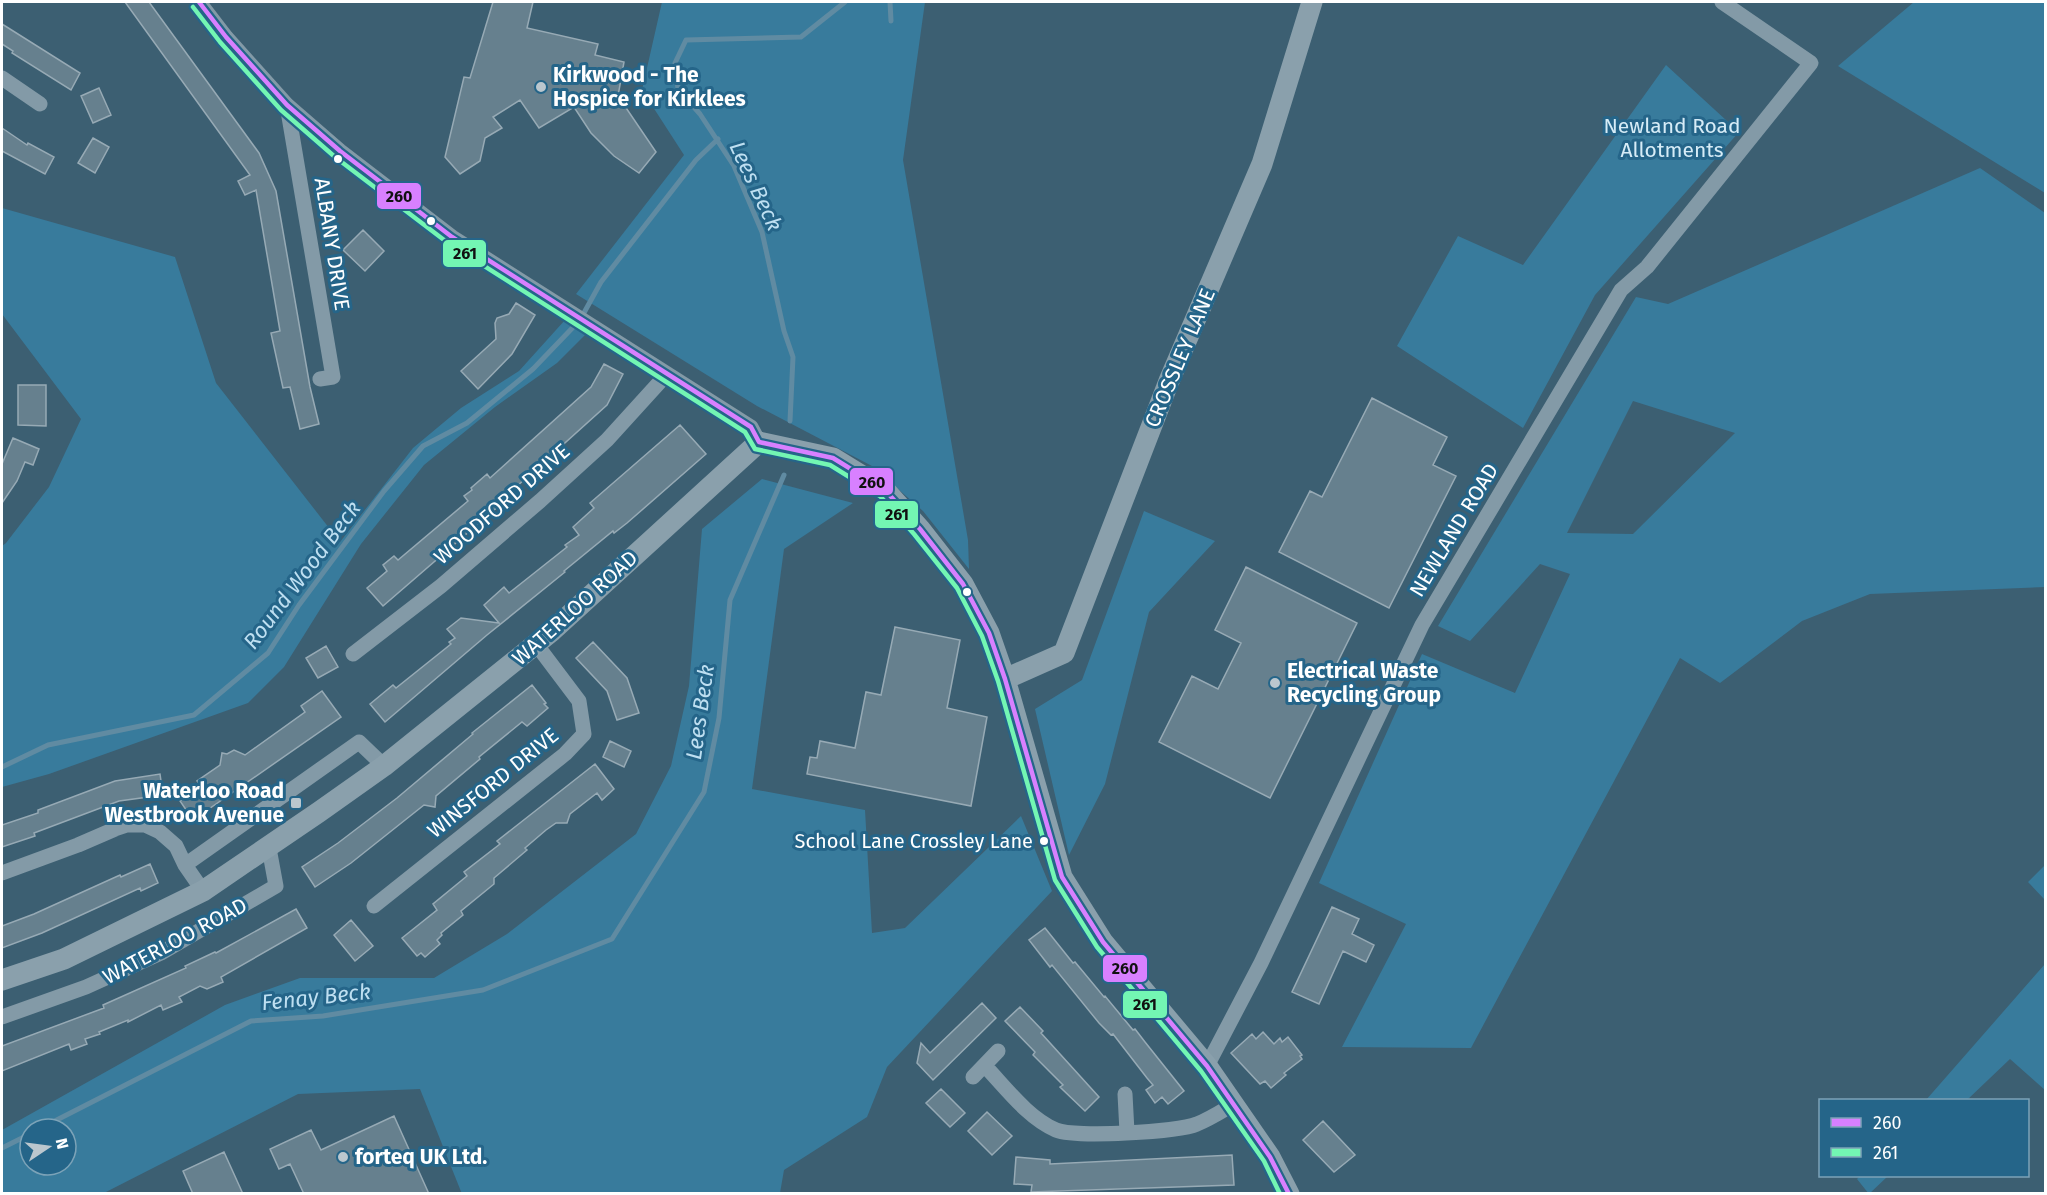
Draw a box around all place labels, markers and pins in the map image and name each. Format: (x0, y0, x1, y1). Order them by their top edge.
place label: Kirkwood - The Hospice for Kirklees (553, 62, 746, 112)
marker: Kirkwood - The Hospice for Kirklees (534, 80, 548, 94)
unlabelled marker (332, 153, 344, 165)
unlabelled marker (425, 215, 437, 227)
unlabelled marker (961, 586, 973, 598)
place label: Electrical Waste Recycling Group (1287, 658, 1441, 708)
marker: Electrical Waste Recycling Group (1268, 676, 1282, 690)
place label: Waterloo Road Westbrook Avenue (105, 778, 284, 828)
marker: Waterloo Road Westbrook Avenue (289, 796, 303, 810)
place label: School Lane Crossley Lane (795, 829, 1033, 853)
marker: School Lane Crossley Lane (1038, 835, 1050, 847)
place label: forteq UK Ltd. (355, 1144, 487, 1170)
marker: forteq UK Ltd. (336, 1150, 350, 1164)

